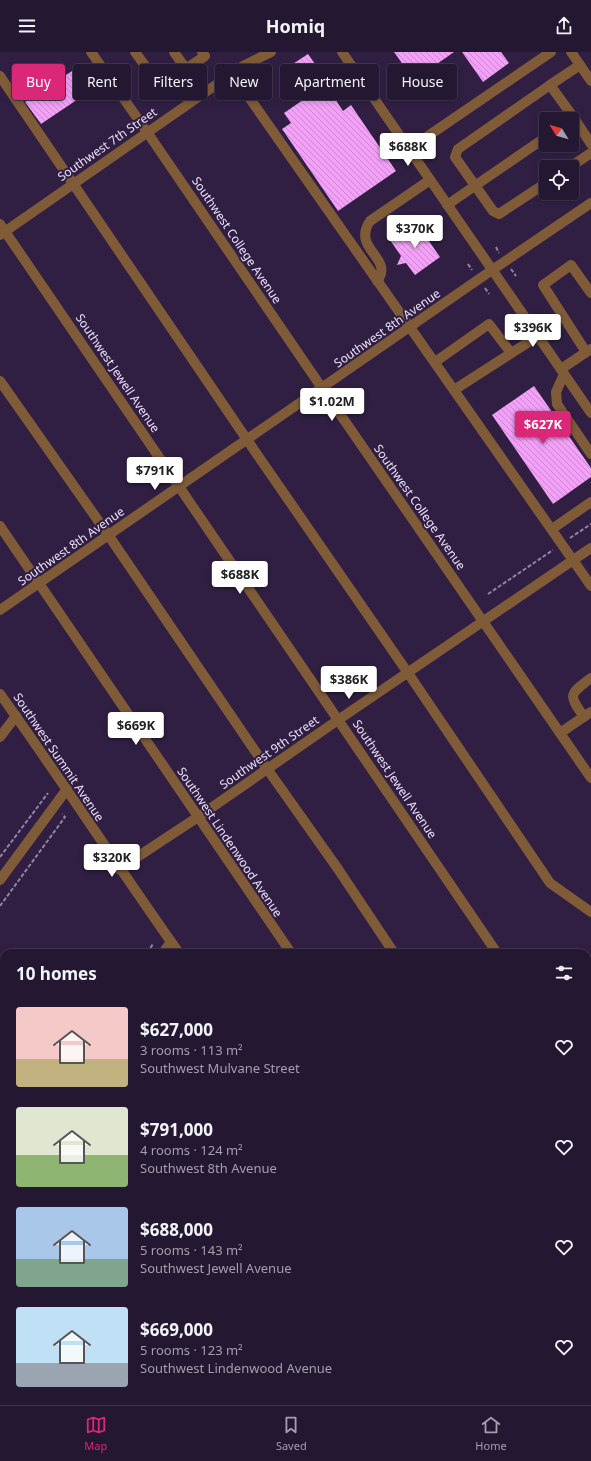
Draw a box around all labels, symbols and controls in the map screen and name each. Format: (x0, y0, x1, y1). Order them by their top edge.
text: Homiq (266, 14, 325, 38)
icon: menu (16, 15, 38, 37)
icon: share (553, 15, 575, 37)
chip: Buy (12, 64, 65, 100)
chip: Rent (73, 64, 131, 100)
chip: Filters (139, 64, 207, 100)
chip: New (215, 64, 272, 100)
chip: Apartment (280, 64, 379, 100)
chip: House (387, 64, 457, 100)
street label: Southwest 7th Street (54, 103, 161, 185)
north arrow (539, 112, 579, 152)
map controls (539, 112, 579, 200)
pin: $688K (380, 133, 436, 167)
text: $688K (389, 137, 427, 155)
button: locate (539, 160, 579, 200)
street label: Southwest College Avenue (188, 173, 286, 307)
pin: $370K (387, 215, 443, 249)
text: $370K (396, 219, 434, 237)
street label: Southwest 8th Avenue (330, 285, 444, 371)
street label: Southwest Jewell Avenue (72, 310, 164, 436)
pin: $396K (505, 314, 561, 348)
text: $396K (514, 318, 552, 336)
pin: $1.02M (299, 388, 365, 422)
text: $1.02M (309, 392, 355, 410)
pin: $627K (515, 411, 571, 445)
text: $627K (524, 415, 562, 433)
street label: Southwest College Avenue (370, 441, 470, 573)
pin: $791K (127, 457, 183, 491)
text: $791K (136, 461, 174, 479)
street label: Southwest 8th Avenue (14, 503, 128, 589)
pin: $688K (212, 561, 268, 595)
text: $688K (221, 565, 259, 583)
pin: $386K (321, 666, 377, 700)
text: $386K (330, 670, 368, 688)
street label: Southwest Summit Avenue (10, 689, 109, 825)
street label: Southwest 9th Street (216, 711, 323, 793)
pin: $669K (108, 712, 164, 746)
text: $669K (117, 716, 155, 734)
street label: Southwest Jewell Avenue (349, 716, 441, 842)
street label: Southwest Lindenwood Avenue (173, 764, 287, 920)
pin: $320K (84, 844, 140, 878)
text: $320K (93, 848, 131, 866)
text: 10 homes (16, 962, 97, 985)
icon: filters (553, 962, 575, 984)
text: $627,000 (140, 1018, 213, 1041)
icon: home (48, 1023, 96, 1071)
icon: heart (553, 1036, 575, 1058)
text: 3 rooms · 113 m² (140, 1041, 243, 1059)
text: Southwest Mulvane Street (140, 1059, 300, 1077)
text: $791,000 (140, 1118, 213, 1141)
icon: home (48, 1123, 96, 1171)
icon: heart (553, 1136, 575, 1158)
text: 4 rooms · 124 m² (140, 1141, 243, 1159)
text: Southwest 8th Avenue (140, 1159, 277, 1177)
text: $688,000 (140, 1218, 213, 1241)
icon: home (48, 1223, 96, 1271)
icon: heart (553, 1236, 575, 1258)
text: 5 rooms · 143 m² (140, 1241, 243, 1259)
text: Southwest Jewell Avenue (140, 1259, 292, 1277)
text: $669,000 (140, 1318, 213, 1341)
icon: home (48, 1323, 96, 1371)
icon: heart (553, 1336, 575, 1358)
text: 5 rooms · 123 m² (140, 1341, 243, 1359)
text: Southwest Lindenwood Avenue (140, 1359, 332, 1377)
tab: Map (84, 1414, 107, 1453)
tab: Saved (276, 1414, 307, 1453)
tab: Home (475, 1414, 507, 1453)

